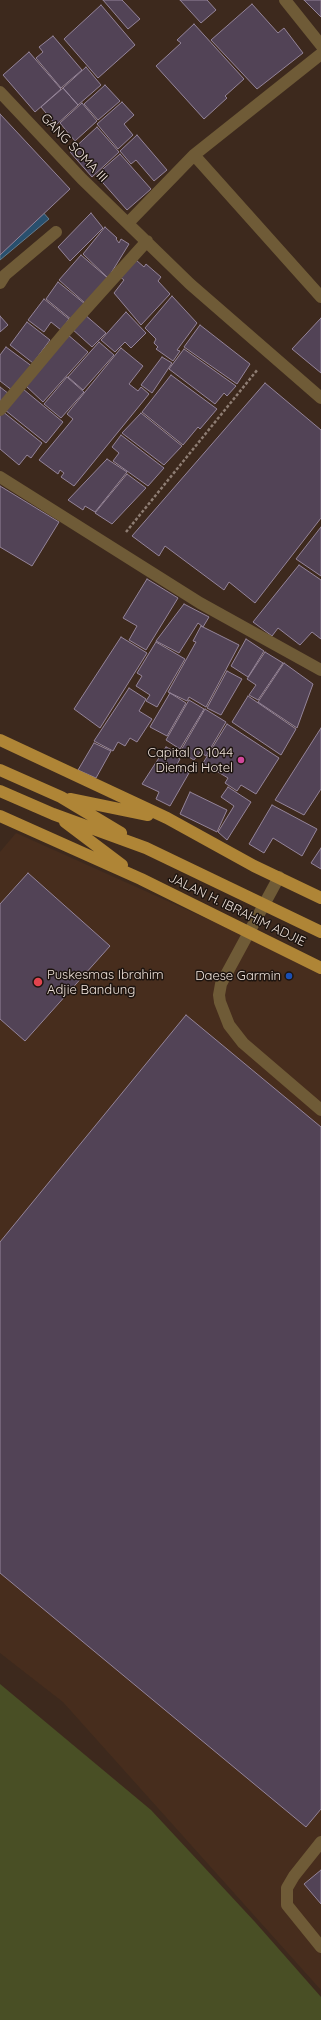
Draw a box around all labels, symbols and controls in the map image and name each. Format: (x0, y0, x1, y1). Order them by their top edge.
street label: GANG SOMA III (37, 110, 111, 186)
place label: Capital O 1044 Diemdi Hotel (147, 745, 233, 776)
marker: Capital O 1044 Diemdi Hotel (236, 755, 246, 765)
street label: JALAN H. IBRAHIM ADJIE (166, 870, 308, 950)
place label: Puskesmas Ibrahim Adjie Bandung (47, 967, 164, 998)
place label: Daese Garmin (195, 968, 281, 984)
marker: Daese Garmin (284, 971, 294, 981)
marker: Puskesmas Ibrahim Adjie Bandung (32, 976, 44, 988)

